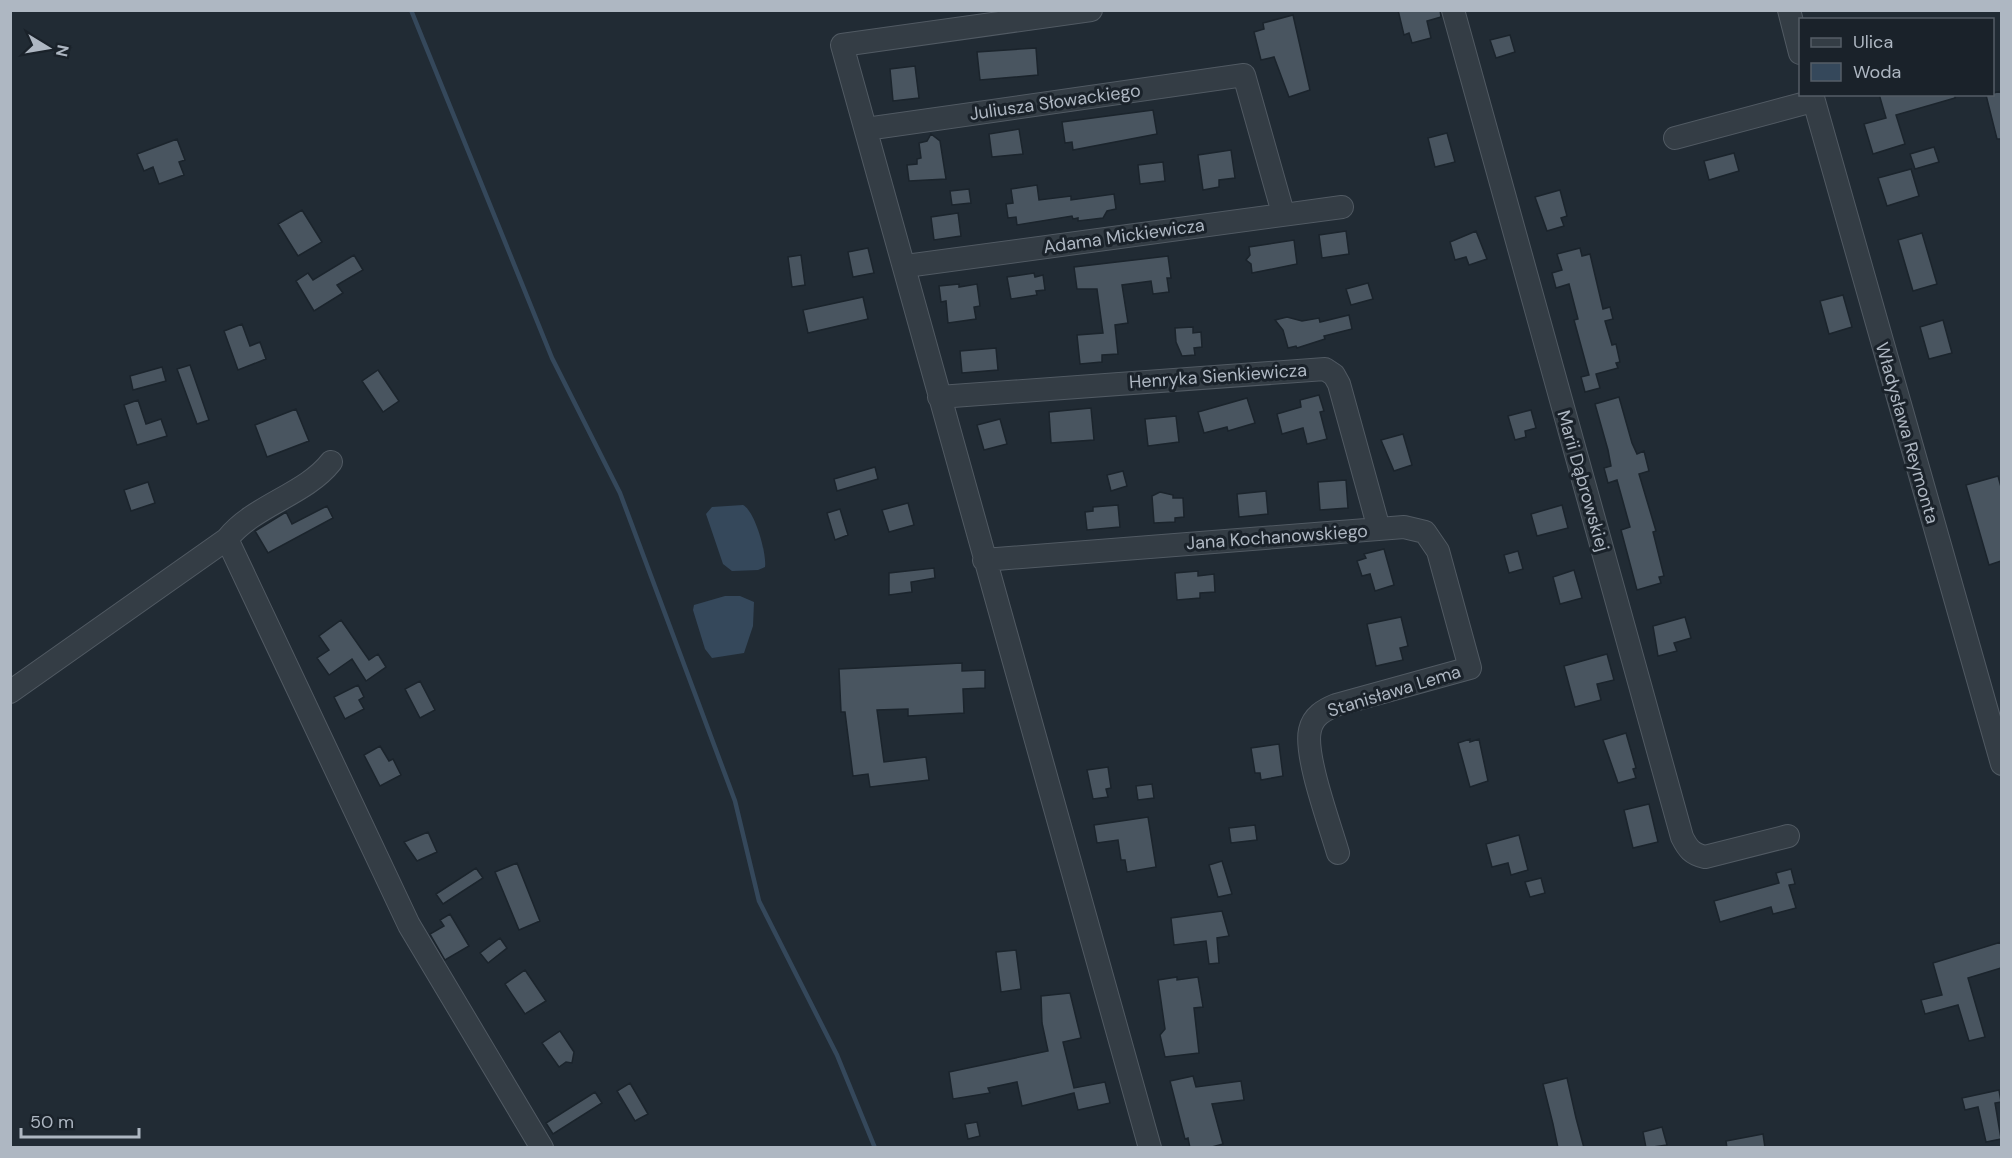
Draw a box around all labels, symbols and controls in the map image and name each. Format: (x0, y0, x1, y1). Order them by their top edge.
north arrow (18, 18, 78, 78)
legend (1799, 18, 1994, 96)
text: Ulica (1853, 30, 1893, 54)
text: N (51, 43, 74, 58)
text: Woda (1853, 60, 1901, 84)
street label: Juliusza Słowackiego (968, 78, 1142, 126)
street label: Adama Mickiewicza (1042, 213, 1206, 259)
street label: Władysława Reymonta (1870, 340, 1944, 526)
street label: Henryka Sienkiewicza (1128, 358, 1308, 394)
street label: Marii Dąbrowskiej (1551, 408, 1615, 554)
street label: Jana Kochanowskiego (1185, 519, 1369, 555)
street label: Stanisława Lema (1324, 659, 1464, 723)
scale bar (21, 1101, 140, 1139)
text: 50 m (30, 1110, 74, 1134)

